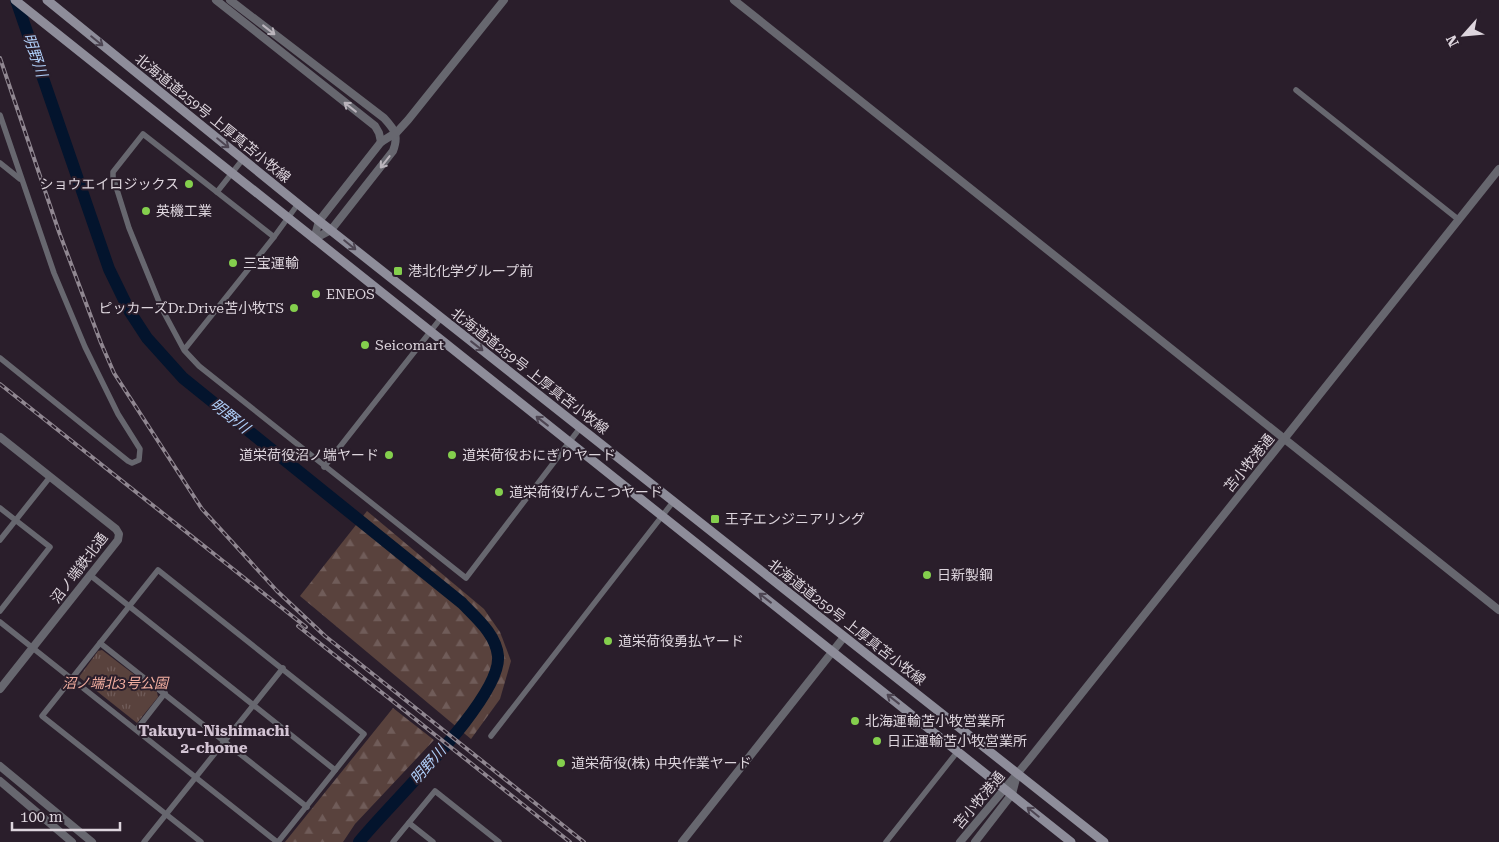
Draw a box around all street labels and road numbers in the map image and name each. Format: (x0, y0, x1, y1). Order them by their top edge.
street label: 北海道道259号 上厚真苫小牧線 (132, 50, 294, 186)
street label: 北海道道259号 上厚真苫小牧線 (448, 305, 612, 437)
street label: 苫小牧港通 (1221, 431, 1277, 495)
street label: 沼ノ端鉄北通 (47, 530, 111, 606)
street label: 北海道道259号 上厚真苫小牧線 (765, 556, 929, 688)
street label: 苫小牧港通 (950, 768, 1008, 832)

